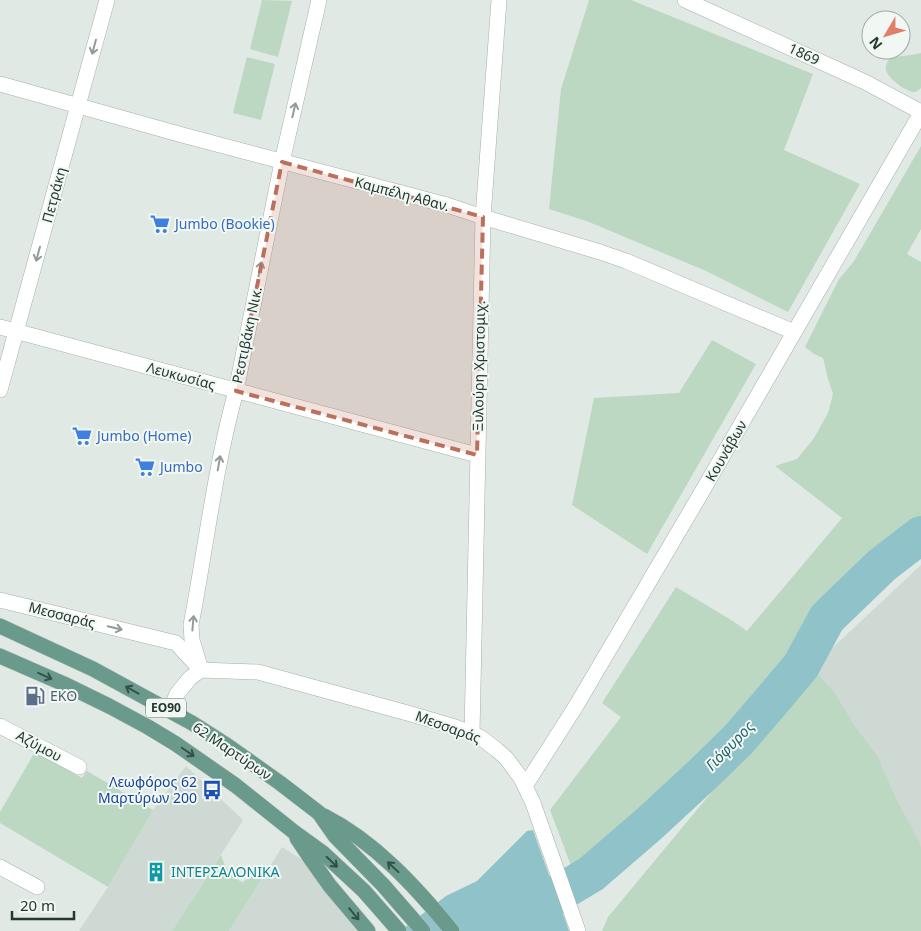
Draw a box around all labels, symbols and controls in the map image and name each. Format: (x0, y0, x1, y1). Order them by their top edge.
north arrow (861, 10, 911, 60)
text: N (864, 33, 886, 54)
street label: 1869 (786, 38, 823, 69)
one-way arrow (89, 39, 98, 55)
one-way arrow (290, 103, 299, 119)
street label: Πετράκη (37, 165, 70, 225)
street label: Καμπέλη Αθαν. (353, 172, 452, 215)
supermarket icon: Jumbo (Bookie) (149, 213, 171, 235)
place label: Jumbo (Bookie) (173, 214, 275, 233)
one-way arrow (32, 246, 42, 262)
one-way arrow (256, 262, 266, 278)
street label: Ρεστιβάκη Νικ. (227, 285, 266, 385)
street label: Ξυλούρη Χριστομιχ. (468, 300, 489, 432)
street label: Λευκωσίας (145, 357, 218, 394)
street label: Κουνάβων (700, 417, 751, 485)
supermarket icon: Jumbo (Home) (71, 425, 93, 447)
place label: Jumbo (Home) (95, 426, 192, 445)
one-way arrow (215, 455, 225, 471)
supermarket icon: Jumbo (134, 456, 156, 478)
place label: Jumbo (158, 457, 203, 476)
street label: Μεσσαράς (27, 597, 98, 632)
one-way arrow (188, 615, 197, 631)
one-way arrow (107, 624, 123, 633)
one-way arrow (37, 671, 52, 681)
fuel station icon: EKO (24, 685, 46, 707)
one-way arrow (125, 685, 140, 695)
place label: EKO (50, 686, 77, 705)
road number: ΕΟ90 (146, 698, 186, 718)
street label: Μεσσαράς (413, 706, 484, 747)
water label: Γιόφυρος (701, 716, 758, 774)
street label: 62 Μαρτύρων (189, 717, 275, 784)
street label: Αζύμου (13, 726, 65, 766)
one-way arrow (181, 747, 195, 757)
place label: Λεωφόρος 62 Μαρτύρων 200 (98, 772, 197, 807)
bus stop icon: Λεωφόρος 62 Μαρτύρων 200 (201, 779, 223, 801)
one-way arrow (326, 856, 339, 868)
building icon: ΙΝΤΕΡΣΑΛΟΝΙΚΑ (145, 861, 167, 883)
one-way arrow (386, 861, 399, 873)
place label: ΙΝΤΕΡΣΑΛΟΝΙΚΑ (171, 862, 280, 881)
scale bar (12, 888, 75, 920)
text: 20 m (20, 895, 55, 915)
one-way arrow (348, 907, 359, 920)

